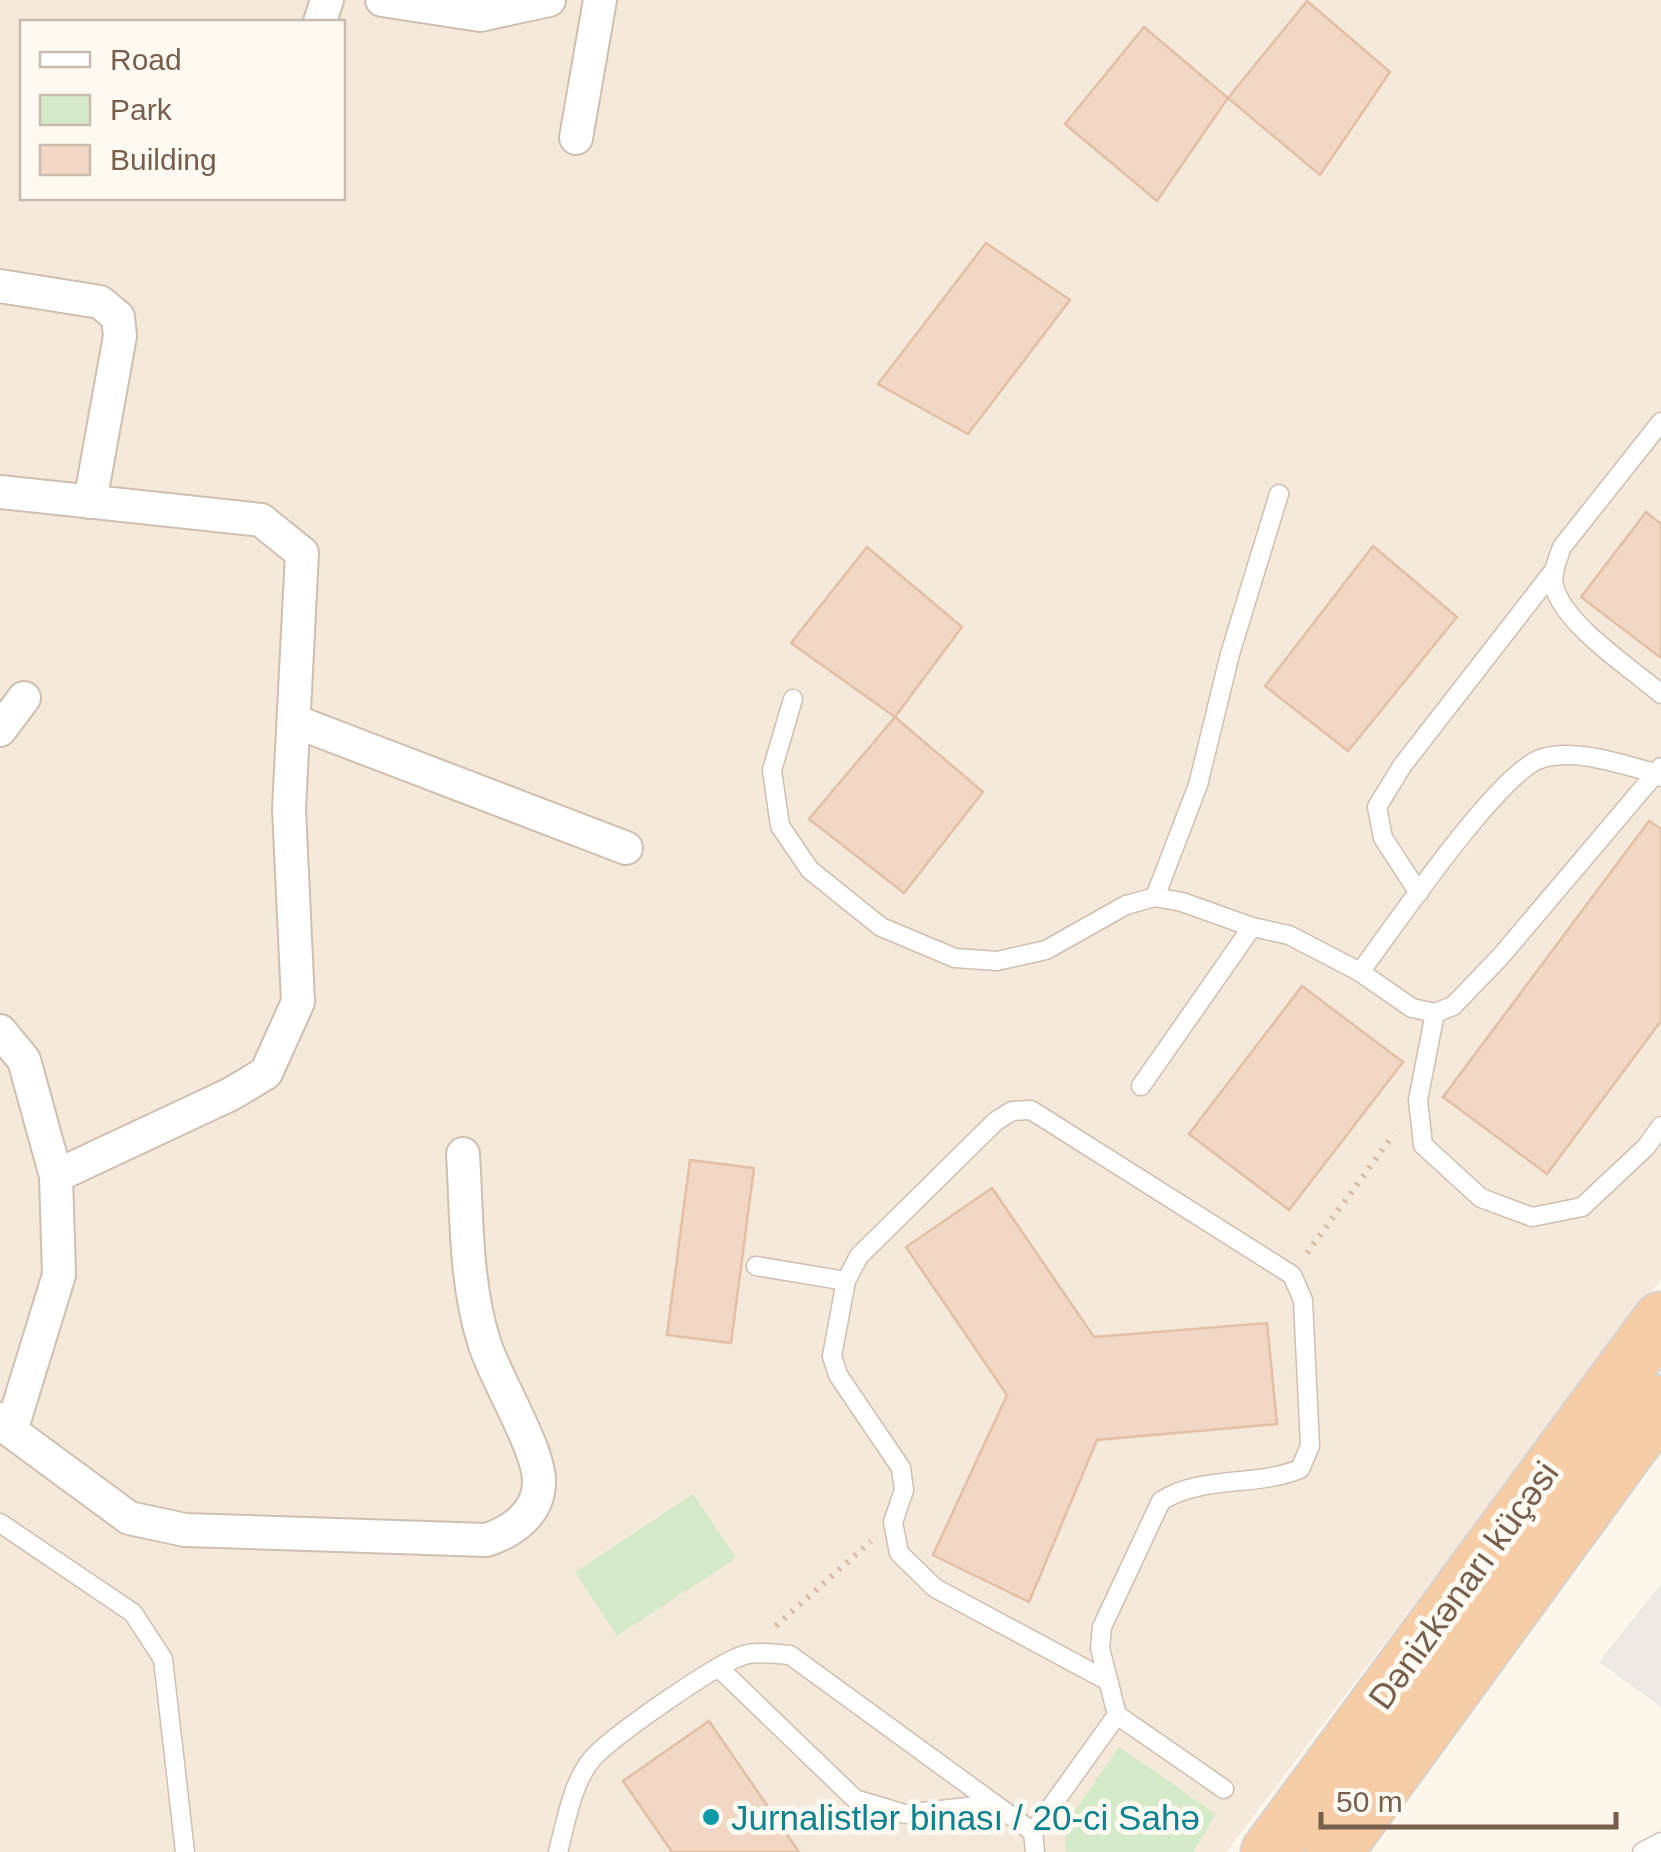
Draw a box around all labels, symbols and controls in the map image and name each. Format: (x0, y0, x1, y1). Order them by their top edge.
legend (20, 20, 345, 200)
text: Road (110, 43, 182, 76)
text: Park (110, 93, 173, 126)
text: Building (110, 143, 217, 176)
street label: Dənizkənarı küçəsi (1360, 1454, 1566, 1716)
scale bar (1321, 1767, 1616, 1829)
text: 50 m (1336, 1785, 1403, 1818)
place label: Jurnalistlər binası / 20-ci Sahə (731, 1798, 1200, 1837)
marker: Jurnalistlər binası / 20-ci Sahə (700, 1806, 722, 1828)

